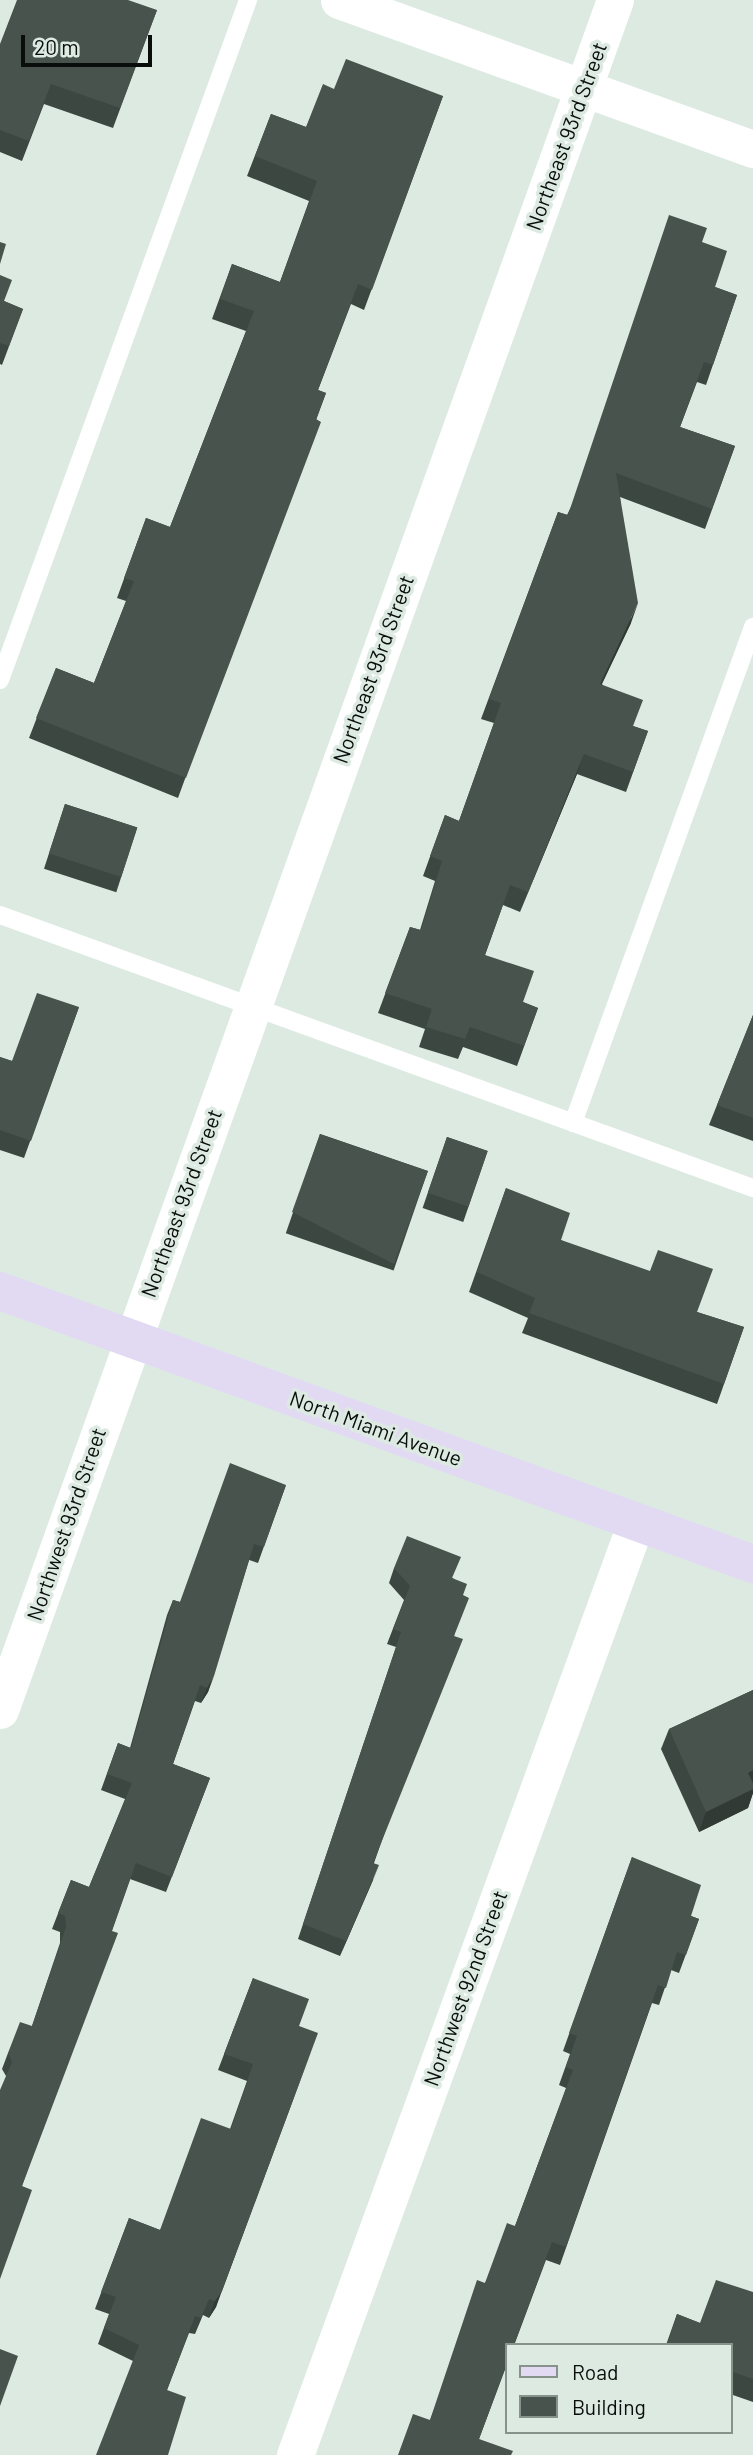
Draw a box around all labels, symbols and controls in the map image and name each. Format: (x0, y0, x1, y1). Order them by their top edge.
scale bar (24, 21, 156, 65)
text: 20 m (34, 34, 79, 59)
street label: Northeast 93rd Street (520, 38, 612, 234)
street label: Northeast 93rd Street (327, 571, 419, 767)
street label: Northeast 93rd Street (135, 1105, 227, 1301)
street label: North Miami Avenue (286, 1385, 466, 1471)
street label: Northwest 93rd Street (21, 1424, 111, 1624)
street label: Northwest 92nd Street (418, 1887, 512, 2089)
legend (504, 2343, 732, 2434)
text: Road (572, 2359, 618, 2384)
text: Building (572, 2394, 646, 2419)

